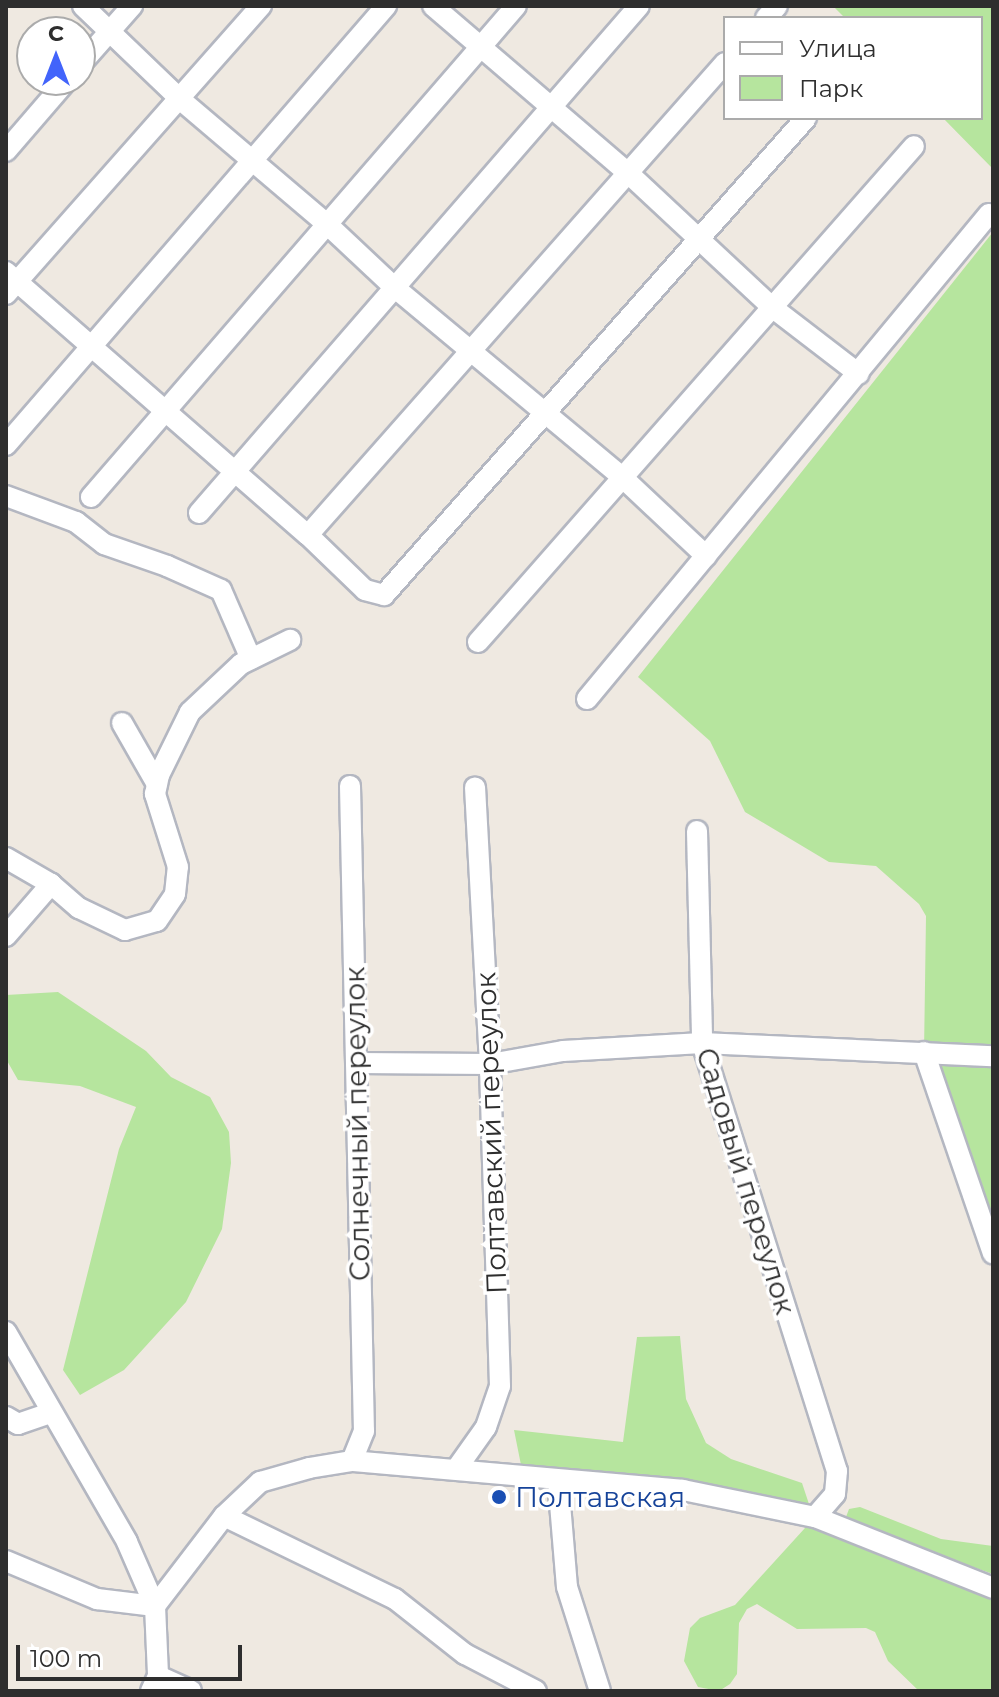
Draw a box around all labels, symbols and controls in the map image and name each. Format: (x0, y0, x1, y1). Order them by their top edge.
north arrow (16, 16, 96, 96)
legend (723, 16, 983, 120)
text: С (48, 20, 64, 47)
text: Улица (799, 34, 877, 63)
text: Парк (799, 74, 863, 103)
street label: Солнечный переулок (337, 967, 377, 1281)
street label: Полтавский переулок (469, 971, 513, 1295)
street label: Садовый переулок (689, 1044, 803, 1318)
place label: Полтавская (515, 1480, 685, 1514)
marker: Полтавская (490, 1488, 508, 1506)
scale bar (20, 1629, 246, 1679)
text: 100 m (30, 1644, 102, 1673)

